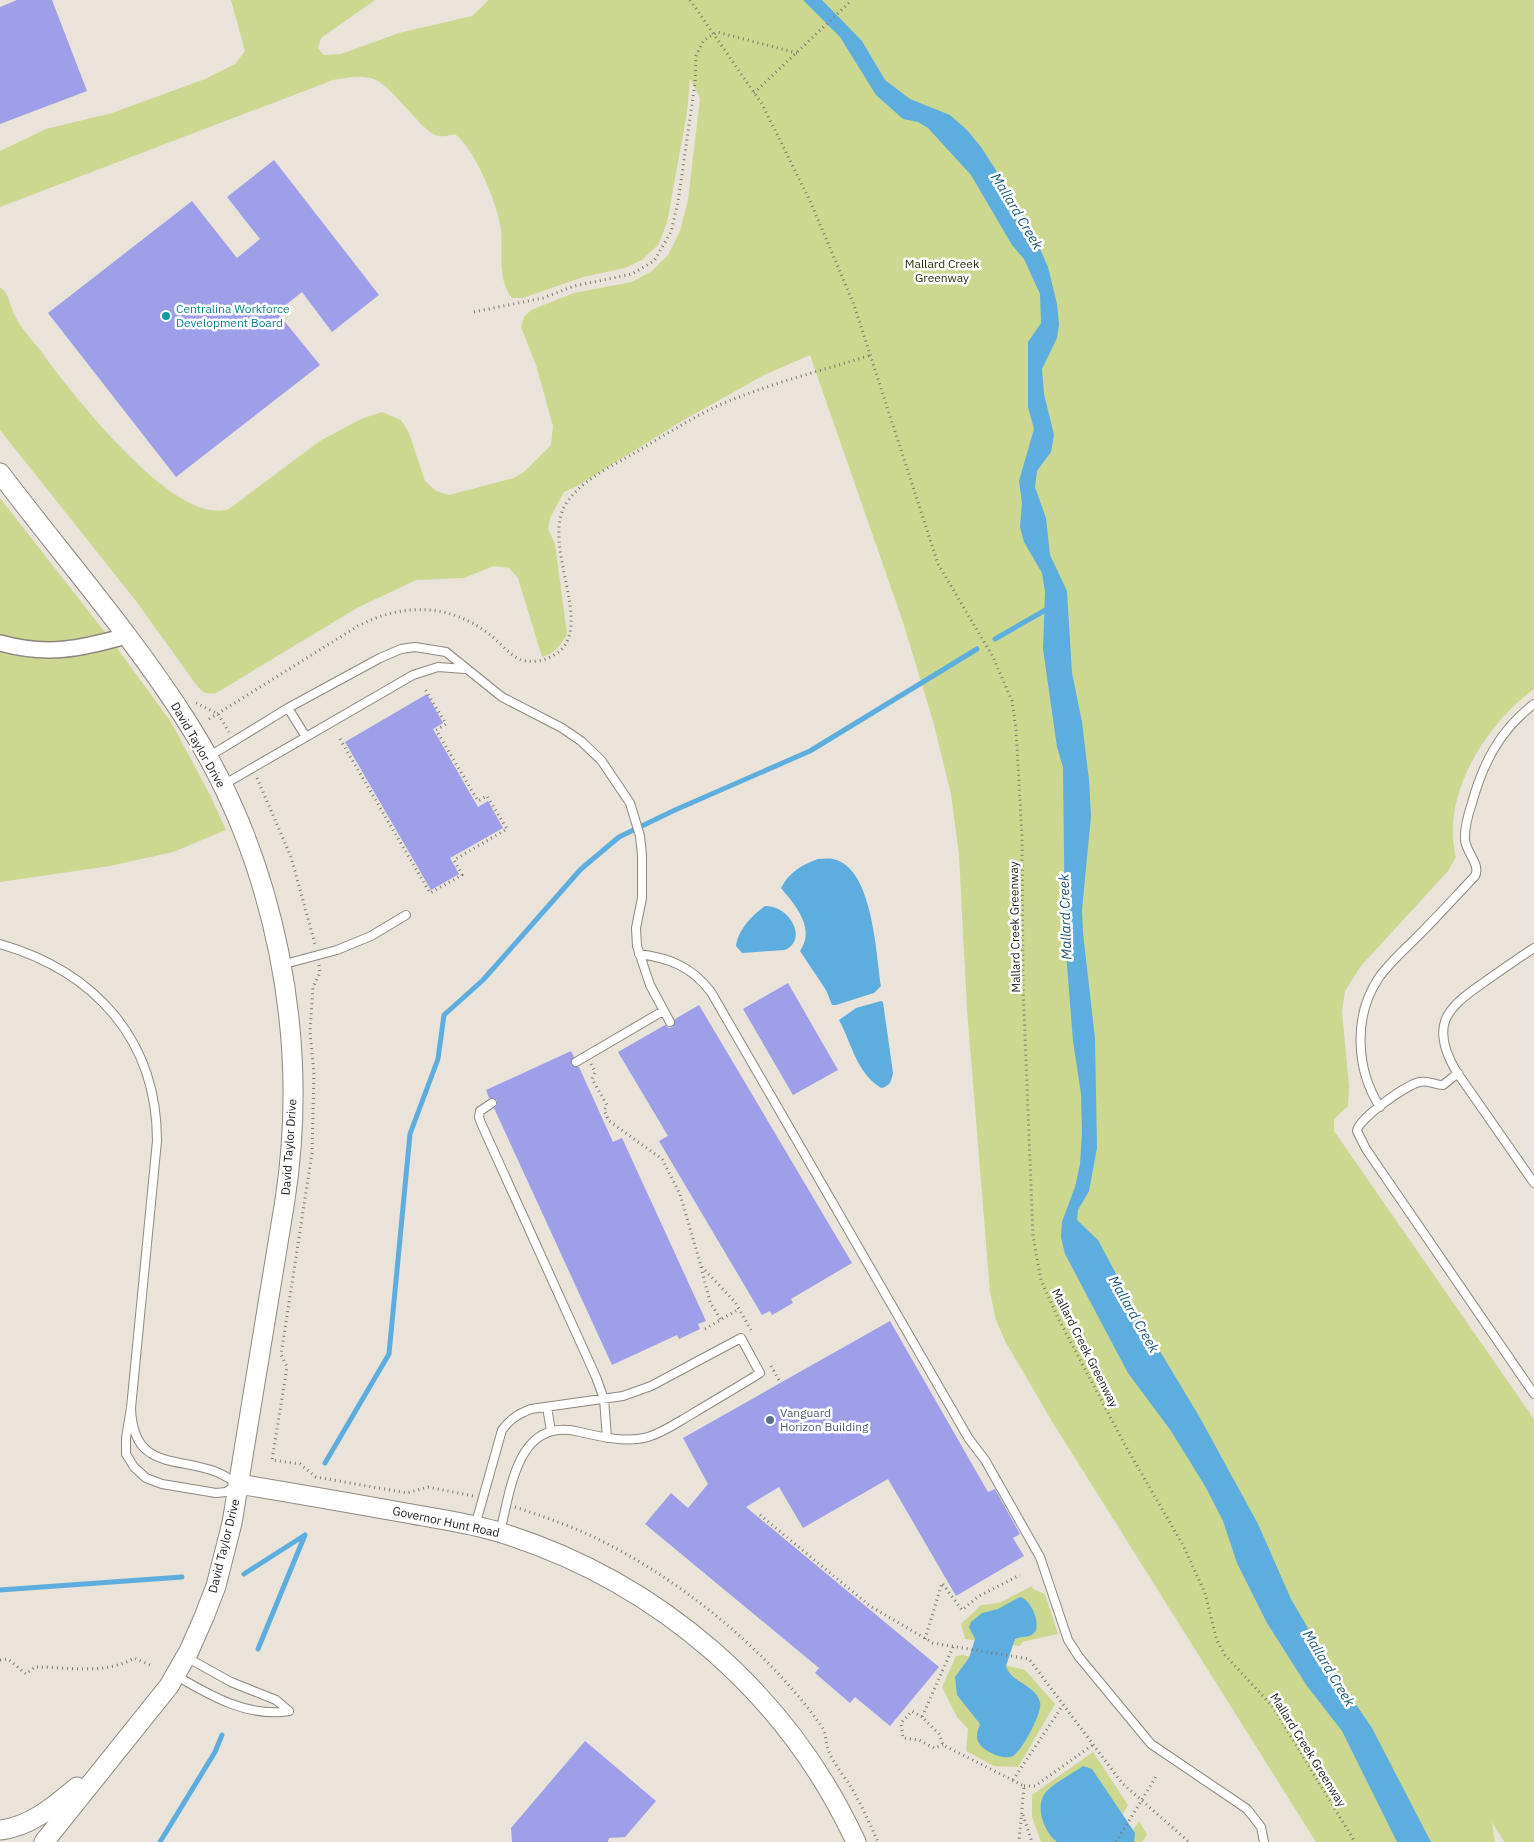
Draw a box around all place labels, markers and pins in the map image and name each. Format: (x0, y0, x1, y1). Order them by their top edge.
place label: Centralina Workforce Development Board (176, 301, 290, 330)
marker: Centralina Workforce Development Board (160, 310, 172, 322)
place label: Vanguard Horizon Building (780, 1405, 869, 1434)
marker: Vanguard Horizon Building (764, 1414, 776, 1426)

